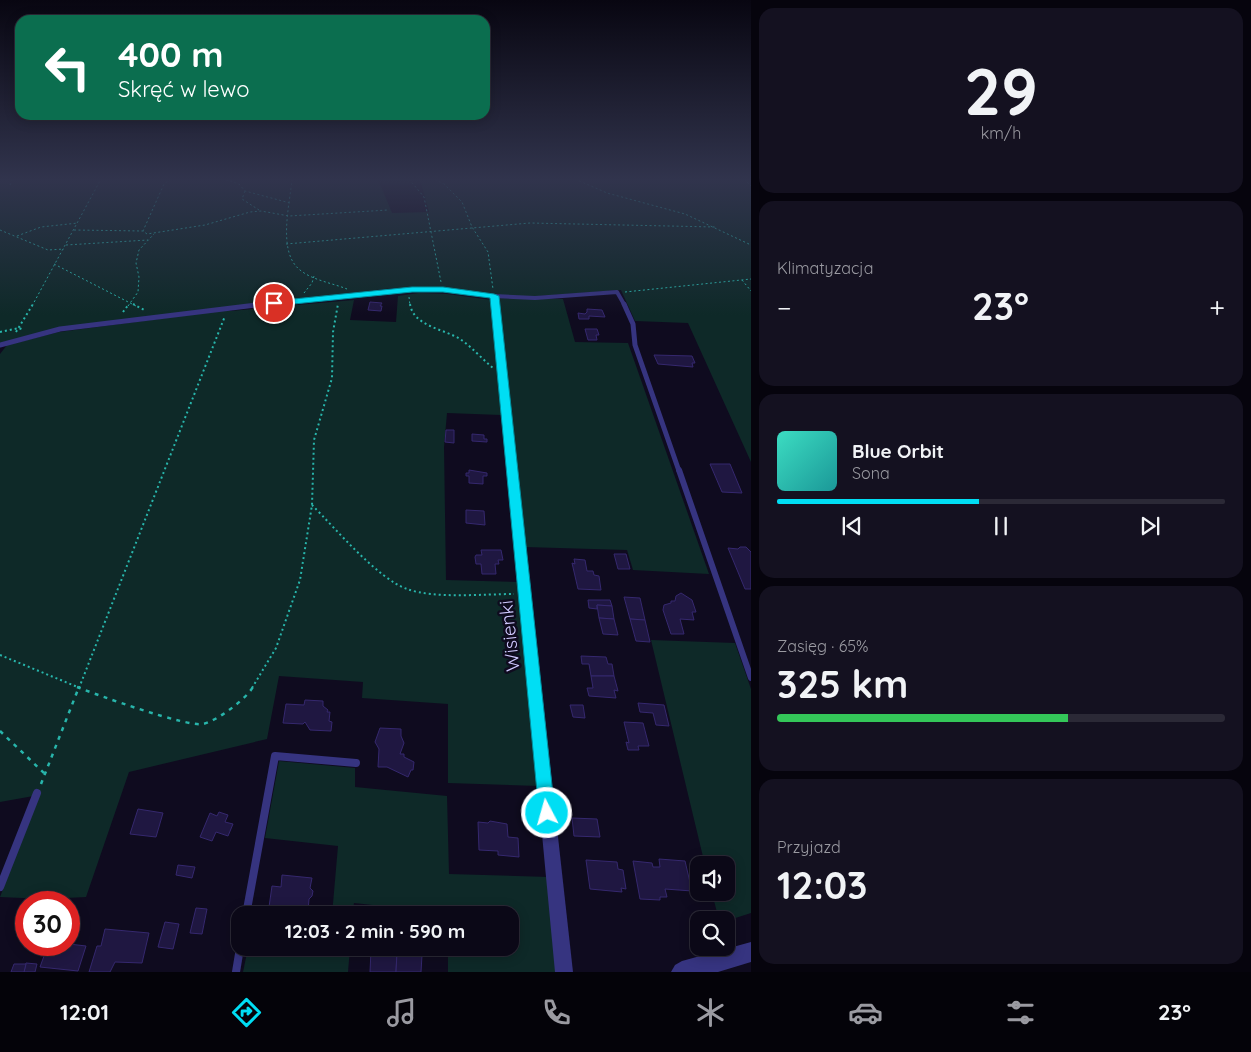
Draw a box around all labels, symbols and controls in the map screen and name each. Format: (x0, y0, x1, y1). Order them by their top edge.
text: 400 m (118, 32, 224, 76)
icon: left (35, 35, 100, 100)
text: 29 (964, 50, 1038, 131)
text: Skręć w lewo (118, 75, 250, 103)
text: km/h (981, 123, 1021, 143)
text: Klimatyzacja (777, 258, 873, 278)
pin (253, 282, 295, 324)
text: 23° (972, 282, 1029, 330)
icon: arrive (260, 289, 288, 317)
text: − (777, 290, 792, 325)
text: + (1209, 290, 1225, 325)
text: Blue Orbit (852, 439, 944, 463)
text: Sona (852, 463, 890, 483)
icon: previous (838, 512, 866, 540)
icon: pause (987, 512, 1015, 540)
icon: next (1136, 512, 1164, 540)
street label: Wisienki (493, 599, 525, 673)
text: Zasięg · 65% (777, 636, 868, 656)
text: 325 km (777, 660, 908, 708)
position arrow (520, 786, 572, 838)
text: Przyjazd (777, 837, 841, 857)
map controls (690, 856, 735, 956)
button: sound (690, 856, 735, 901)
text: 12:03 (777, 861, 868, 909)
speed limit sign: 30 (15, 891, 80, 956)
button: search (690, 911, 735, 956)
text: 12:03 · 2 min · 590 m (285, 919, 465, 943)
icon: directions (229, 995, 264, 1030)
icon: music (384, 995, 419, 1030)
icon: phone (539, 995, 574, 1030)
icon: climate (693, 995, 728, 1030)
icon: car (848, 995, 883, 1030)
icon: filters (1003, 995, 1038, 1030)
text: 12:01 (60, 998, 109, 1026)
text: 23° (1158, 998, 1191, 1026)

